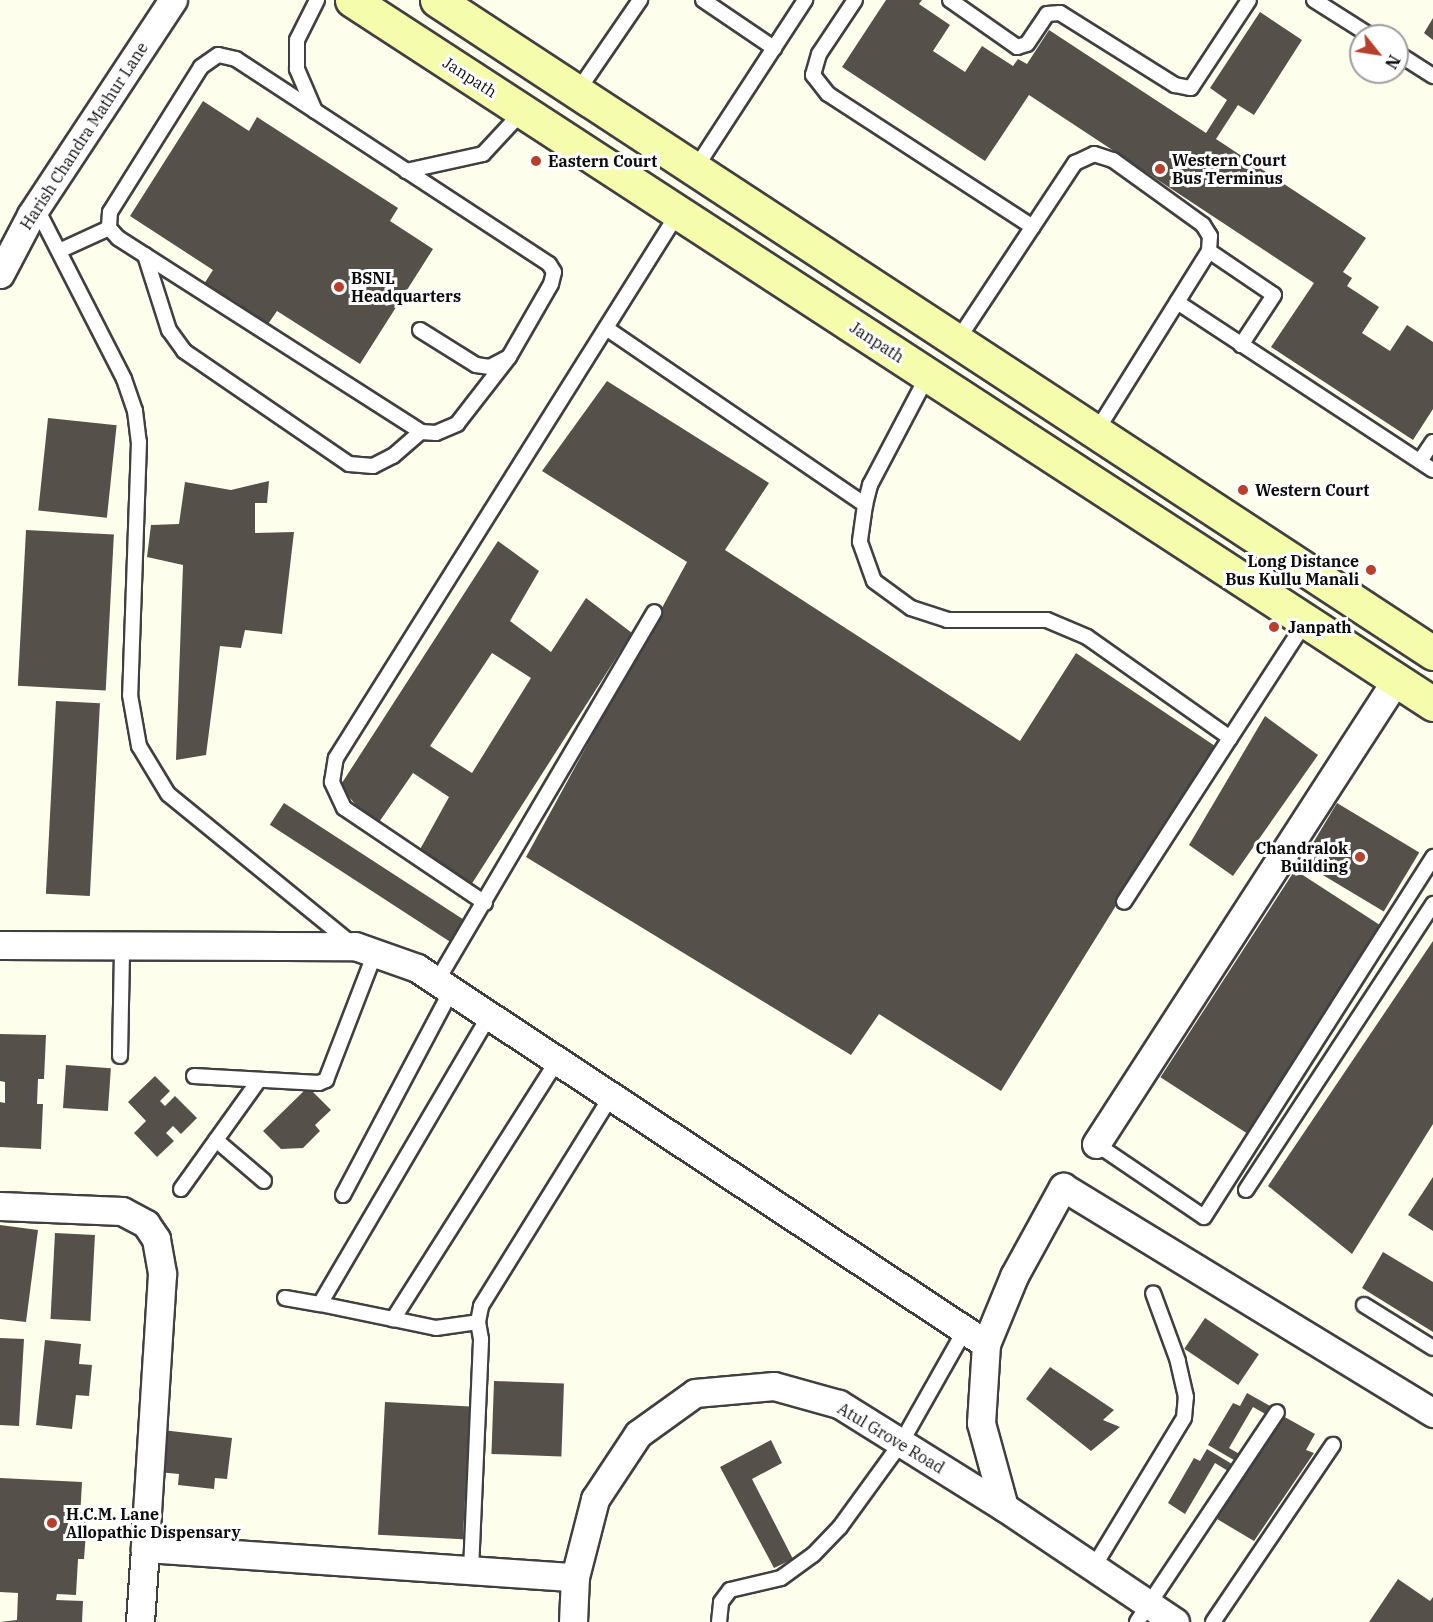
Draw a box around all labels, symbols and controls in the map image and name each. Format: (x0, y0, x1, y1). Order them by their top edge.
north arrow (1349, 24, 1409, 84)
street label: Harish Chandra Mathur Lane (16, 39, 152, 233)
text: N (1381, 52, 1405, 72)
street label: Janpath (439, 53, 501, 101)
place label: Western Court Bus Terminus (1172, 150, 1286, 188)
place label: Eastern Court (548, 151, 657, 171)
marker: Eastern Court (529, 154, 543, 168)
marker: Western Court Bus Terminus (1153, 162, 1167, 176)
place label: BSNL Headquarters (351, 268, 461, 306)
marker: BSNL Headquarters (332, 280, 346, 294)
street label: Janpath (846, 318, 908, 366)
place label: Western Court (1255, 480, 1369, 500)
marker: Western Court (1236, 483, 1250, 497)
place label: Long Distance Bus Kullu Manali (1225, 551, 1359, 589)
marker: Long Distance Bus Kullu Manali (1364, 563, 1378, 577)
place label: Janpath (1288, 617, 1352, 637)
marker: Janpath (1265, 618, 1283, 636)
place label: Chandralok Building (1256, 838, 1348, 876)
marker: Chandralok Building (1353, 850, 1367, 864)
street label: Atul Grove Road (834, 1399, 948, 1477)
place label: H.C.M. Lane Allopathic Dispensary (66, 1504, 241, 1542)
marker: H.C.M. Lane Allopathic Dispensary (43, 1514, 61, 1532)

